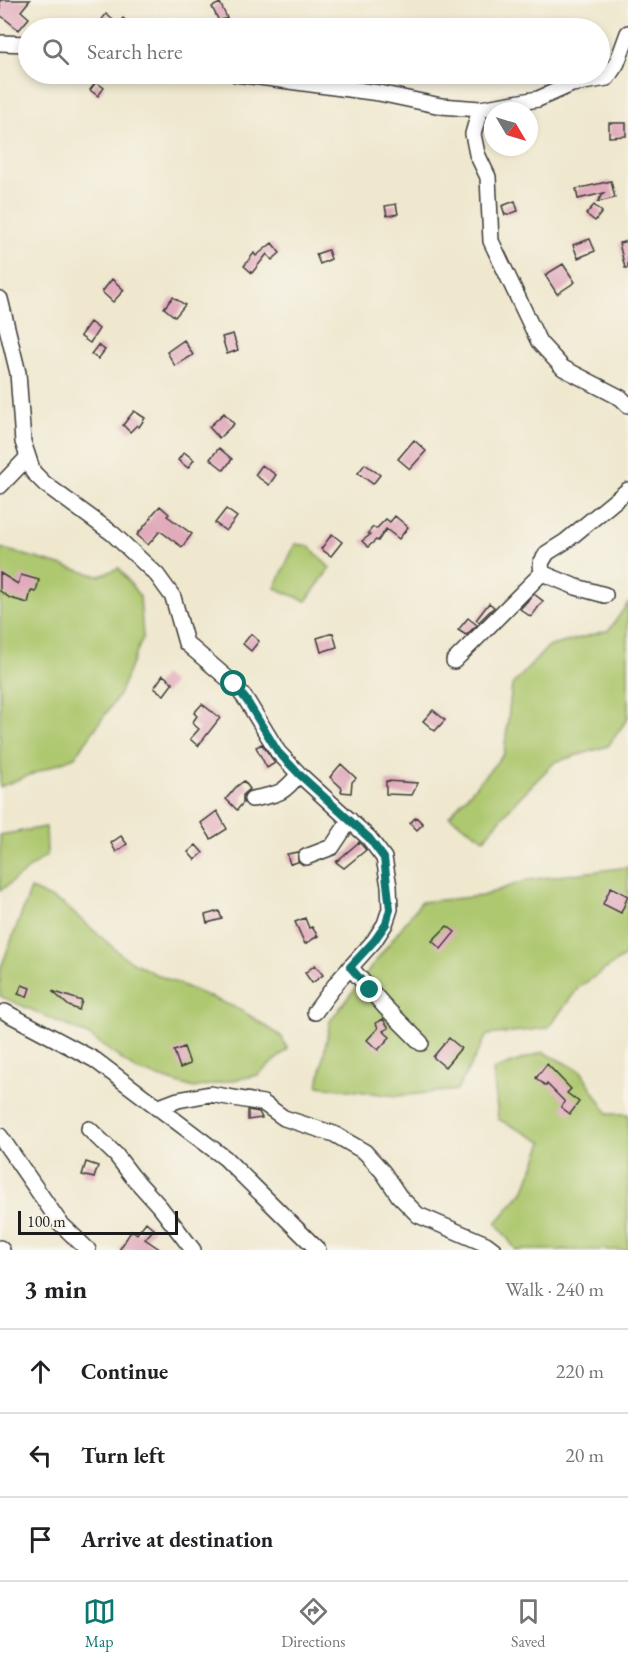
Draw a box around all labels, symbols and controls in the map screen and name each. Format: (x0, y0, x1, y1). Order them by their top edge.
search box (18, 18, 610, 84)
icon: search (39, 35, 72, 68)
text: Search here (87, 37, 182, 66)
north arrow (484, 102, 538, 156)
route start (220, 670, 246, 696)
route end (356, 976, 382, 1002)
scale bar (18, 1208, 178, 1236)
text: 100 m (27, 1211, 66, 1232)
text: 3 min (24, 1272, 87, 1306)
text: Walk · 240 m (505, 1276, 604, 1302)
icon: ahead (24, 1355, 57, 1388)
text: Continue (81, 1357, 168, 1386)
text: 220 m (556, 1358, 604, 1384)
icon: left (24, 1439, 57, 1472)
text: Turn left (81, 1441, 165, 1470)
text: 20 m (565, 1442, 604, 1468)
icon: arrive (24, 1523, 57, 1556)
text: Arrive at destination (81, 1525, 273, 1554)
tab: Map (83, 1595, 116, 1652)
tab: Directions (281, 1595, 346, 1652)
tab: Saved (511, 1595, 545, 1652)

